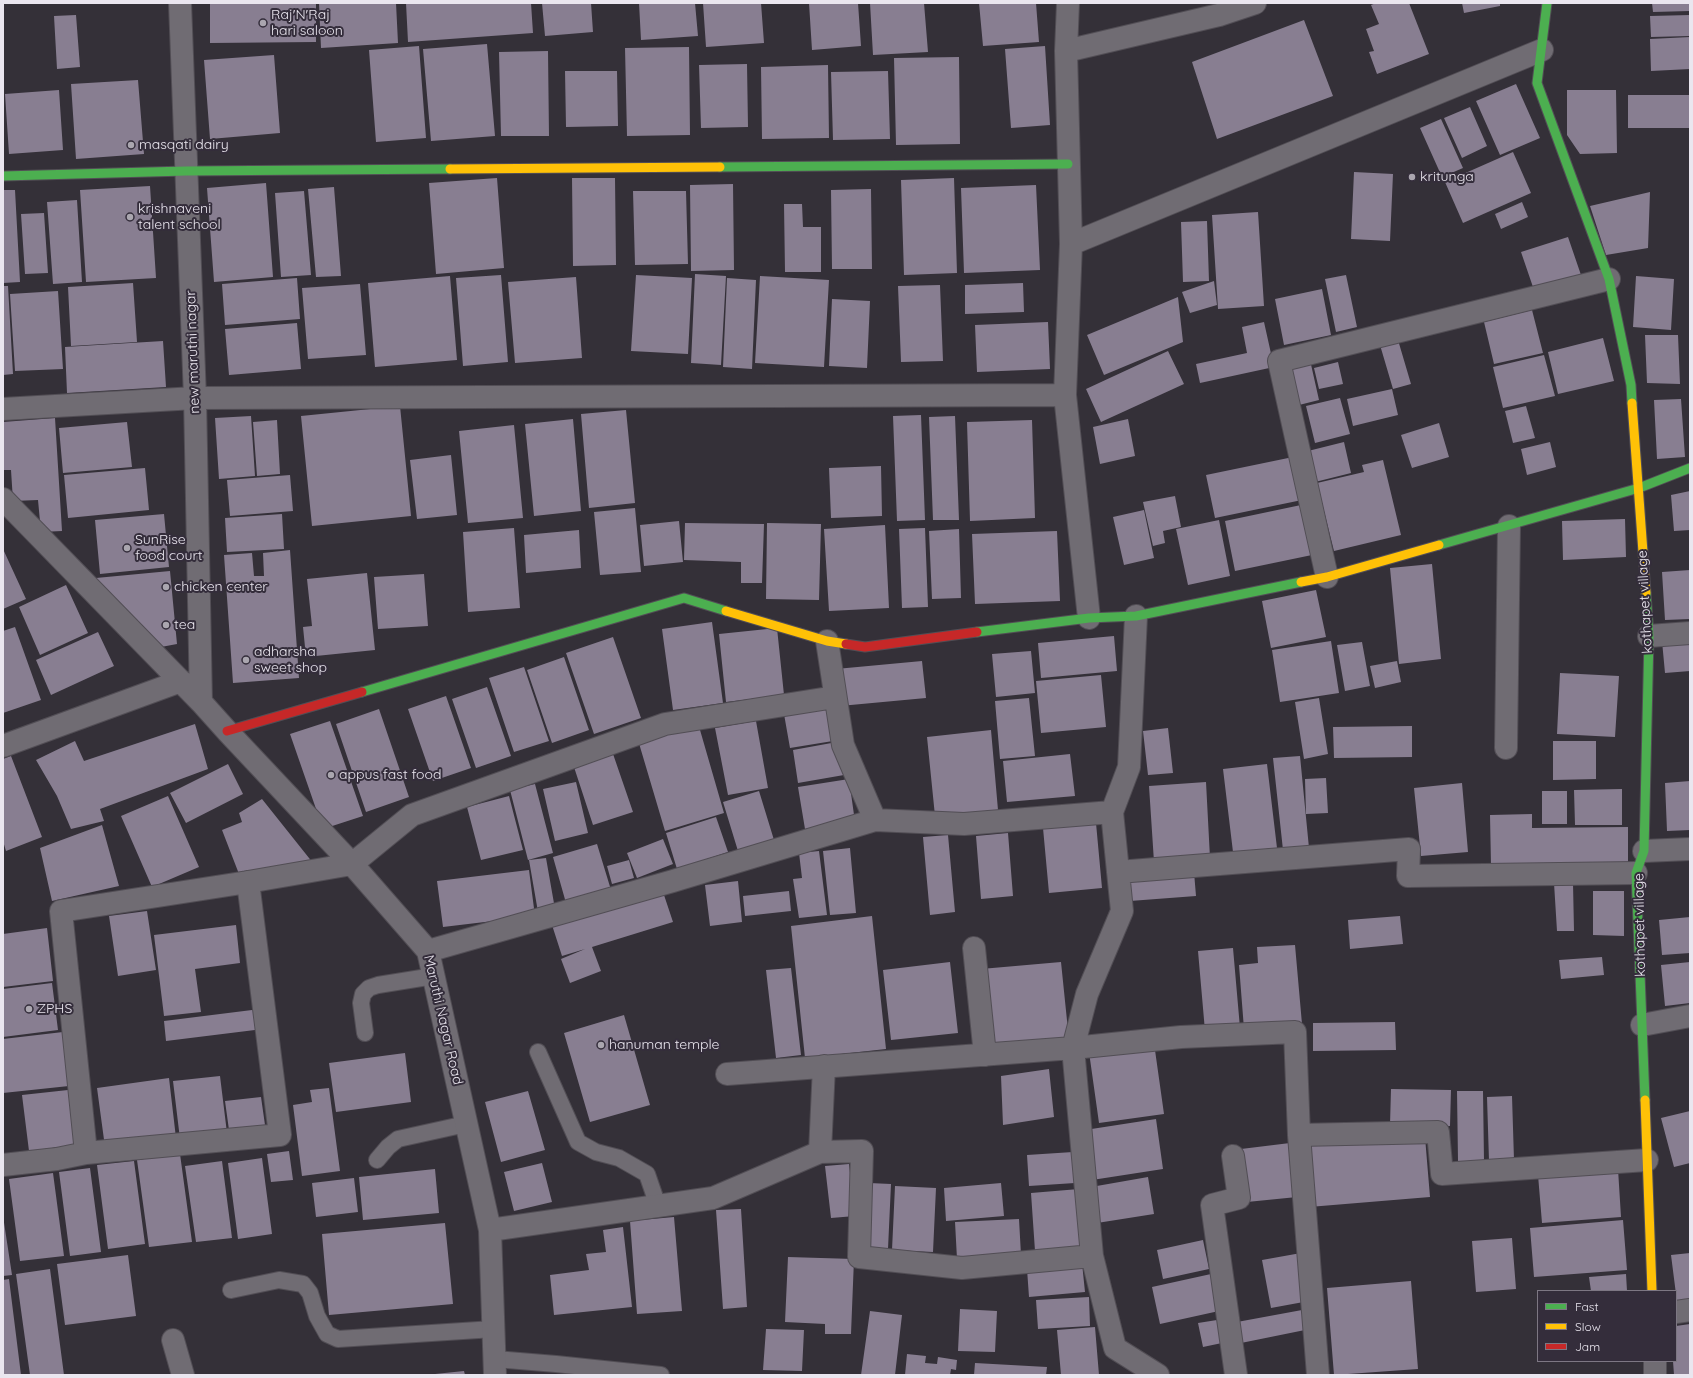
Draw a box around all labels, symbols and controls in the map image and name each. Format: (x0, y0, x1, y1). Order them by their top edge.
place label: Raj'N'Raj hari saloon (271, 7, 343, 40)
marker: Raj'N'Raj hari saloon (258, 18, 268, 28)
place label: masqati dairy (139, 137, 229, 153)
marker: masqati dairy (126, 140, 136, 150)
place label: kritunga (1420, 169, 1474, 185)
marker: kritunga (1407, 172, 1417, 182)
place label: krishnaveni talent school (138, 201, 221, 234)
marker: krishnaveni talent school (125, 212, 135, 222)
street label: new maruthi nagar (182, 290, 204, 414)
place label: SunRise food court (135, 532, 203, 564)
marker: SunRise food court (122, 543, 132, 553)
street label: kothapet village (1634, 550, 1656, 654)
place label: chicken center (174, 579, 268, 595)
marker: chicken center (161, 582, 171, 592)
place label: tea (174, 617, 195, 633)
marker: tea (161, 620, 171, 630)
place label: adharsha sweet shop (254, 644, 327, 676)
marker: adharsha sweet shop (241, 655, 251, 665)
place label: appus fast food (339, 767, 441, 783)
marker: appus fast food (326, 770, 336, 780)
street label: kothapet village (1631, 873, 1649, 977)
street label: Maruthi Nagar Road (420, 953, 466, 1087)
place label: ZPHS (37, 1001, 72, 1017)
marker: ZPHS (24, 1004, 34, 1014)
place label: hanuman temple (609, 1037, 719, 1053)
marker: hanuman temple (596, 1040, 606, 1050)
legend (1537, 1290, 1677, 1362)
text: Fast (1575, 1299, 1599, 1314)
text: Slow (1575, 1319, 1601, 1334)
text: Jam (1575, 1339, 1600, 1354)

